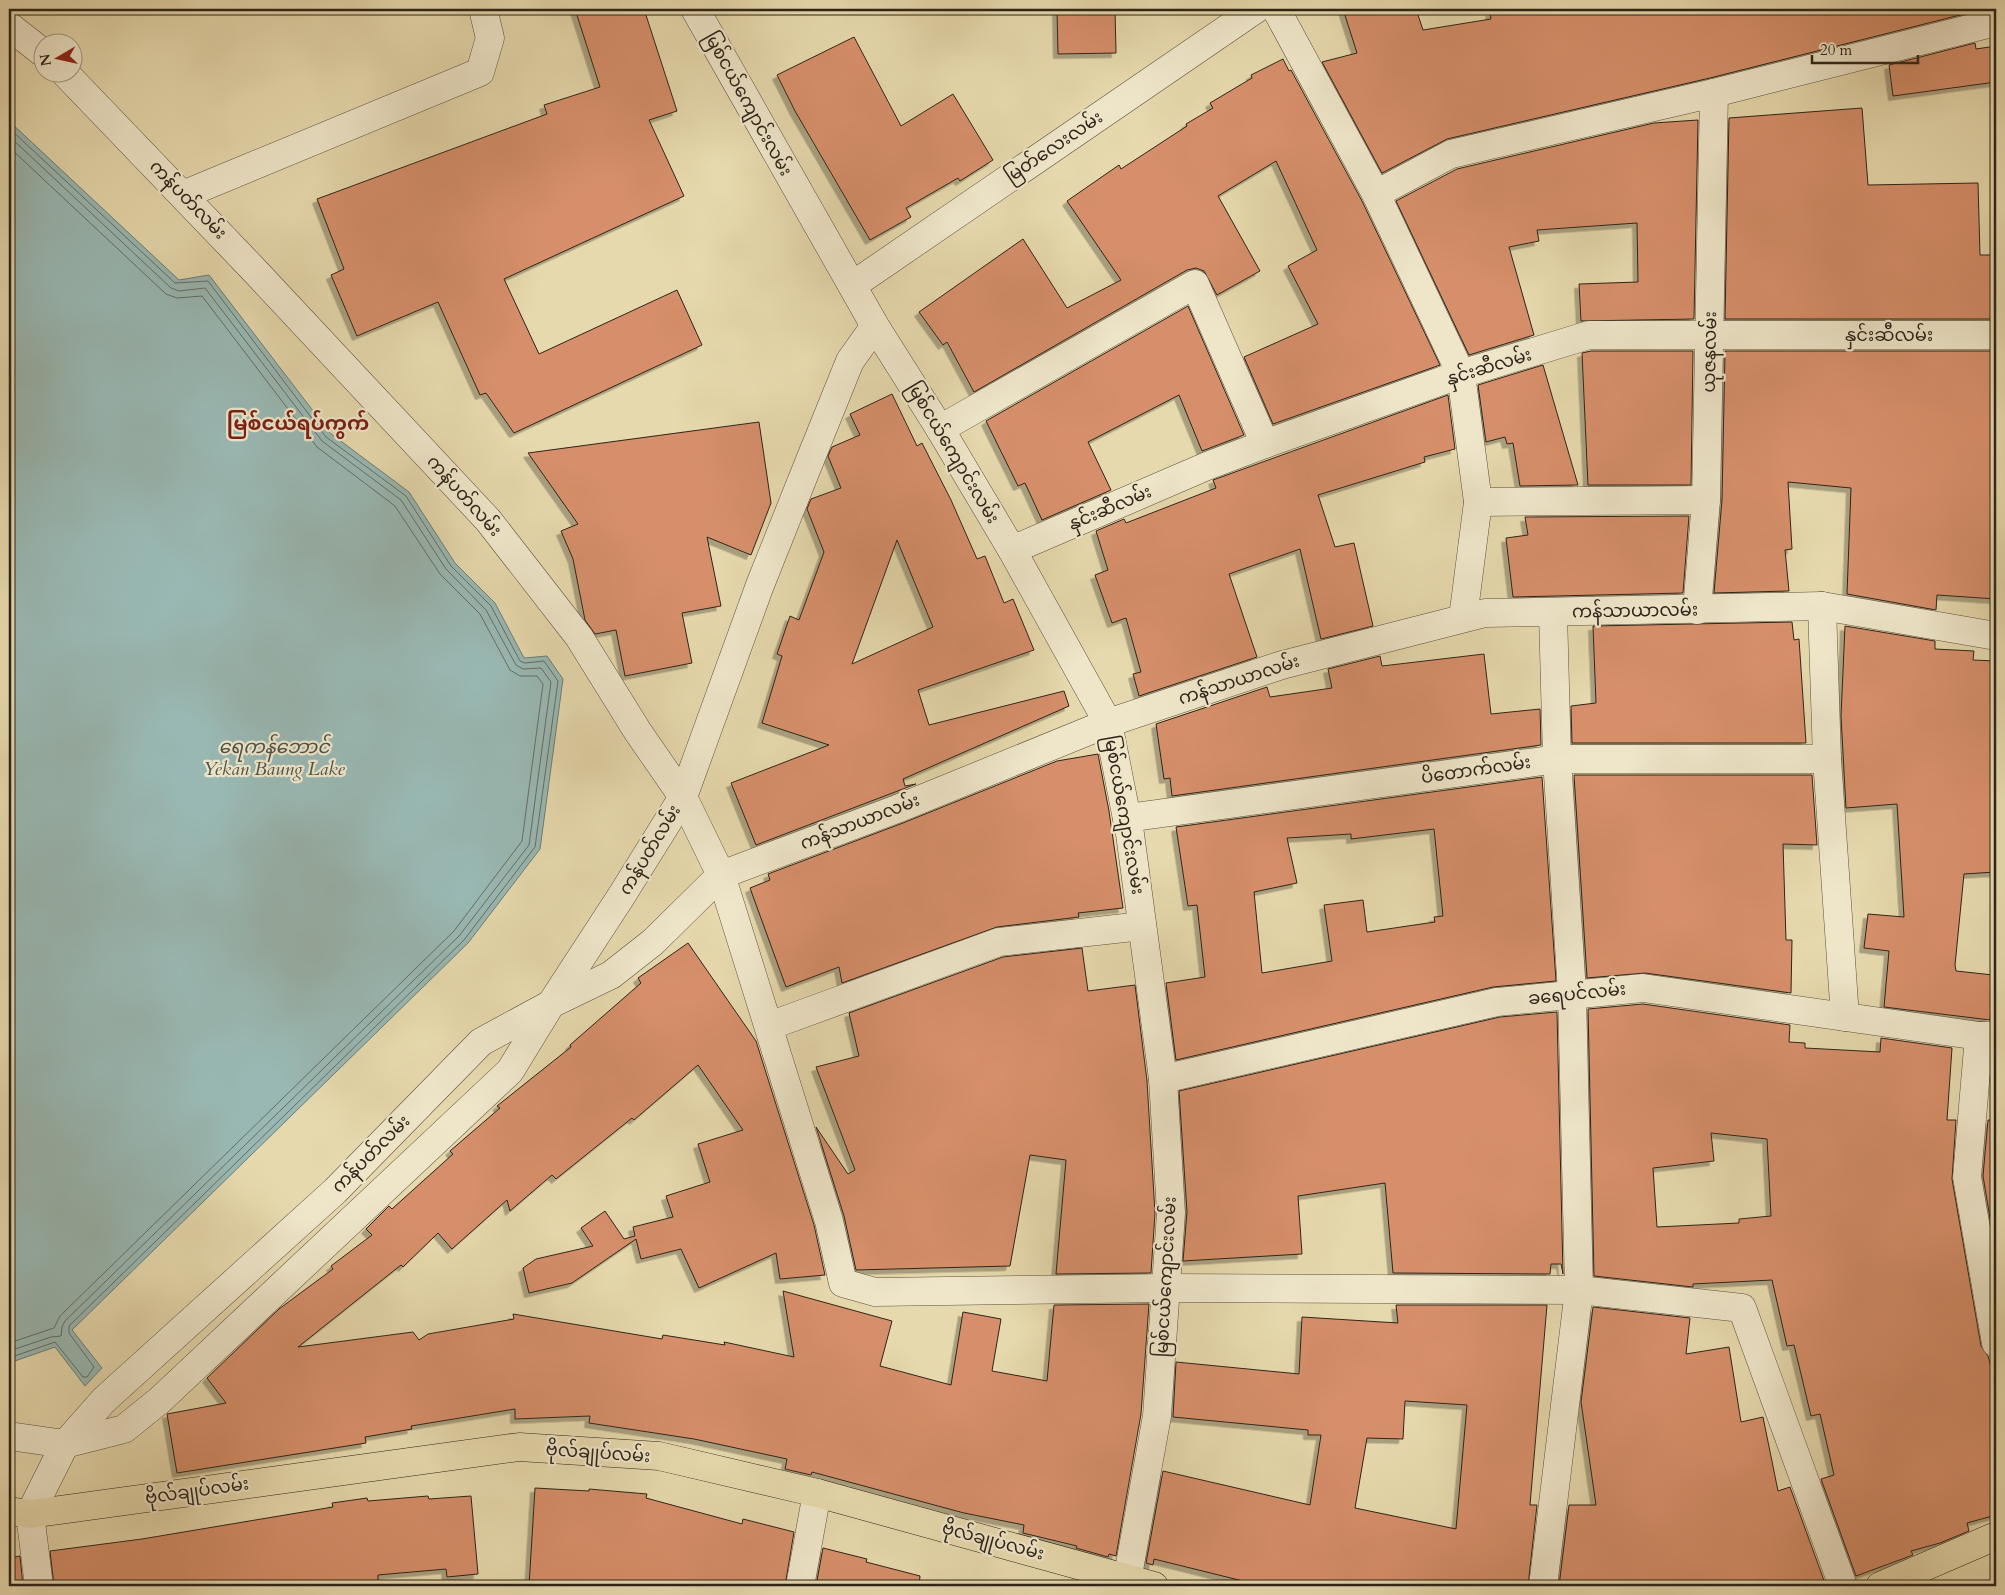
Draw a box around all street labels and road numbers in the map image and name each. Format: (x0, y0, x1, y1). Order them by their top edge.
street label: မြစ်ငယ်ကျောင်းလမ်း (696, 27, 799, 182)
street label: မြတ်လေးလမ်း (1000, 104, 1109, 191)
street label: ကန်ပတ်လမ်း (142, 154, 233, 247)
street label: ယုဇနလမ်း (1696, 311, 1725, 393)
street label: နှင်းဆီလမ်း (1845, 321, 1933, 350)
street label: နှင်းဆီလမ်း (1443, 340, 1535, 394)
street label: မြစ်ငယ်ကျောင်းလမ်း (899, 377, 1006, 530)
street label: ကန်ပတ်လမ်း (419, 449, 508, 543)
street label: နှင်းဆီလမ်း (1064, 477, 1156, 539)
street label: ကန်သာယာလမ်း (1572, 596, 1698, 627)
street label: ကန်သာယာလမ်း (1175, 648, 1303, 713)
street label: မြစ်ငယ်ကျောင်းလမ်း (1096, 733, 1151, 897)
street label: ပိတောက်လမ်း (1419, 748, 1533, 790)
street label: ကန်သာယာလမ်း (796, 787, 924, 858)
street label: ကန်ပတ်လမ်း (612, 800, 689, 901)
street label: ခရေပင်လမ်း (1527, 975, 1627, 1014)
street label: ကန်ပတ်လမ်း (326, 1109, 417, 1200)
street label: မြစ်ငယ်ကျောင်းလမ်း (1148, 1196, 1185, 1358)
street label: ဗိုလ်ချုပ်လမ်း (545, 1435, 651, 1471)
street label: ဗိုလ်ချုပ်လမ်း (143, 1469, 251, 1513)
street label: ဗိုလ်ချုပ်လမ်း (939, 1513, 1047, 1569)

